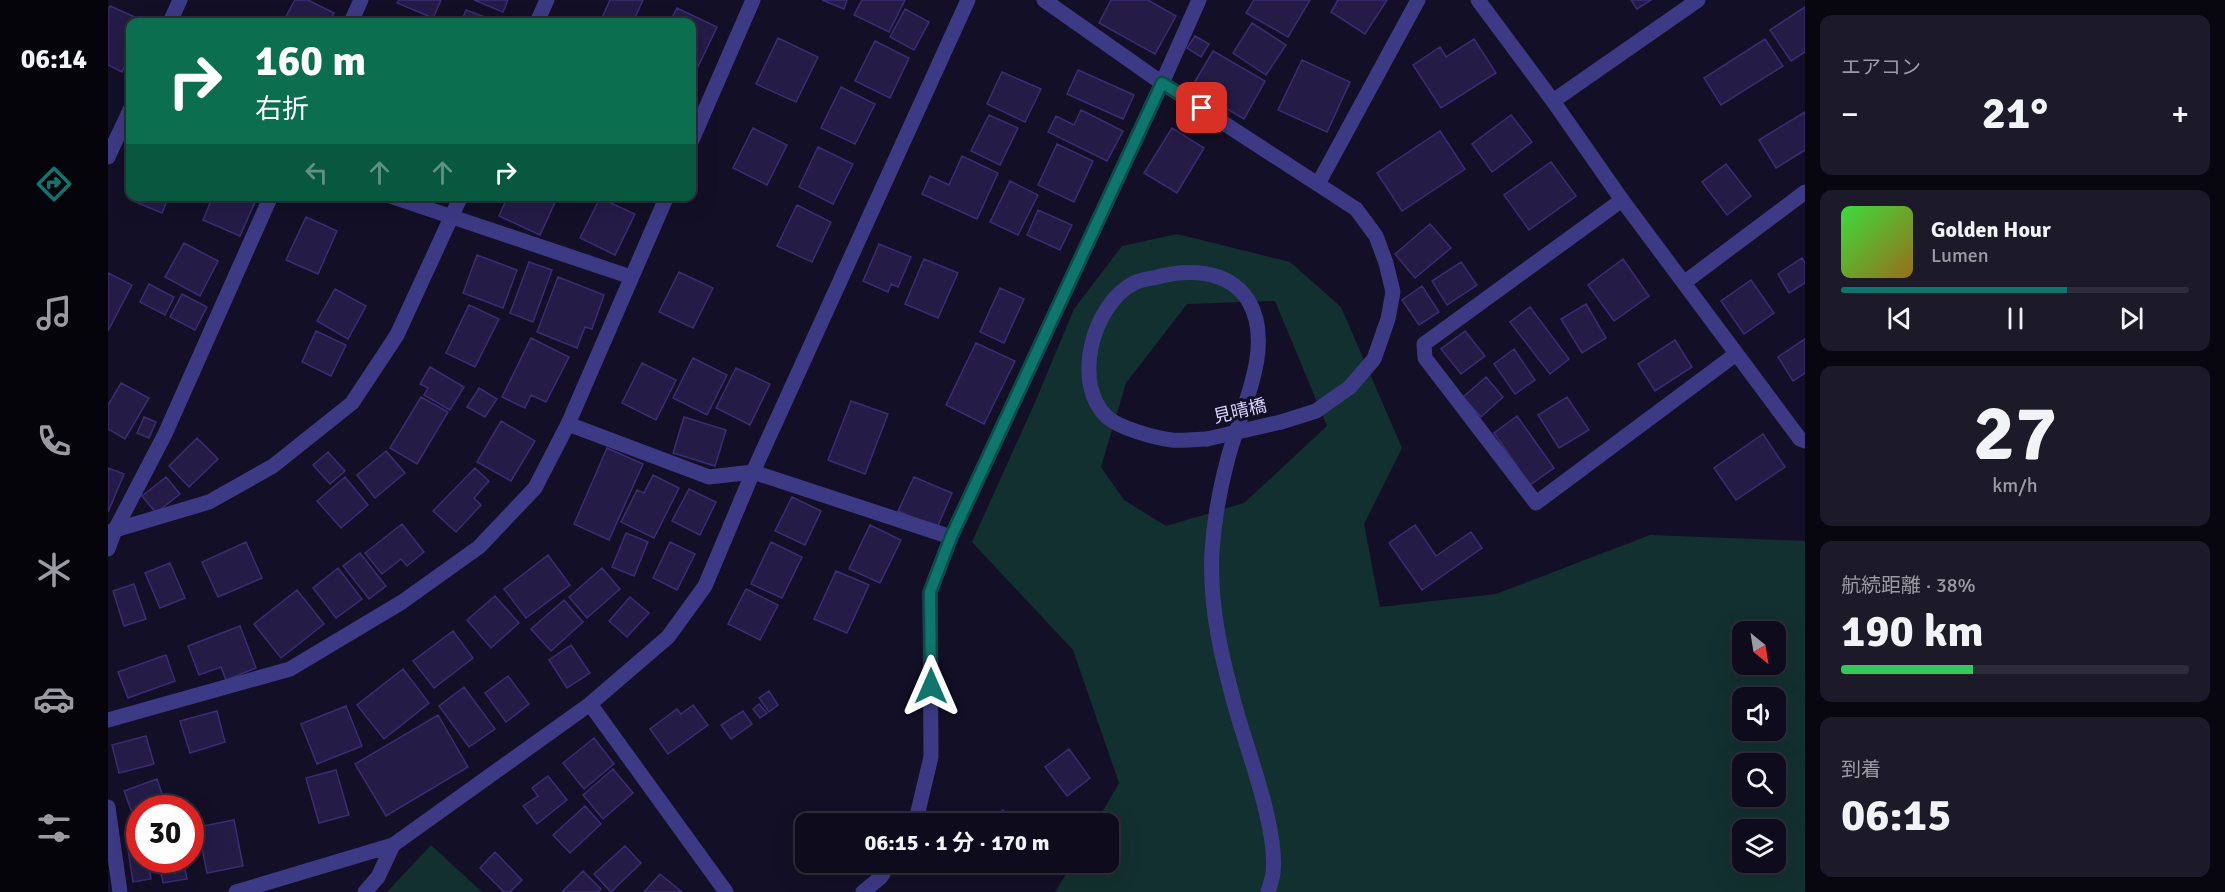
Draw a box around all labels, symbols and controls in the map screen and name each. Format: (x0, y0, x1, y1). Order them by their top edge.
text: 160 m (255, 36, 366, 87)
icon: right (156, 42, 234, 120)
text: 06:14 (21, 43, 87, 76)
text: エアコン (1841, 55, 1921, 80)
pin (1176, 82, 1227, 133)
text: 21° (1982, 86, 2048, 141)
icon: arrive (1185, 91, 1218, 124)
text: 右折 (255, 93, 309, 126)
text: − (1841, 94, 1859, 135)
text: + (2171, 94, 2189, 135)
icon: left (300, 156, 333, 189)
icon: ahead (363, 156, 396, 189)
icon: ahead (426, 156, 459, 189)
icon: right (489, 156, 522, 189)
icon: directions (33, 163, 75, 205)
text: Golden Hour (1931, 216, 2051, 243)
text: Lumen (1931, 243, 1989, 268)
icon: music (33, 292, 75, 334)
icon: previous (1883, 302, 1916, 335)
icon: pause (1999, 302, 2032, 335)
icon: next (2115, 302, 2148, 335)
text: 27 (1973, 386, 2057, 482)
street label: 見晴橋 (1211, 394, 1269, 428)
icon: phone (33, 420, 75, 462)
text: km/h (1992, 473, 2038, 498)
icon: climate (33, 549, 75, 591)
text: 航続距離 · 38% (1841, 573, 1976, 598)
text: 190 km (1841, 604, 1984, 659)
north arrow (1732, 621, 1786, 675)
map controls (1732, 621, 1786, 873)
position arrow (899, 654, 963, 718)
icon: car (33, 678, 75, 720)
button: sound (1732, 687, 1786, 741)
button: search (1732, 753, 1786, 807)
text: 到着 (1841, 757, 1881, 782)
text: 06:15 (1841, 788, 1951, 843)
speed limit sign: 30 (126, 795, 204, 873)
icon: filters (33, 807, 75, 849)
button: layers (1732, 819, 1786, 873)
text: 06:15 · 1 分 · 170 m (865, 829, 1049, 856)

